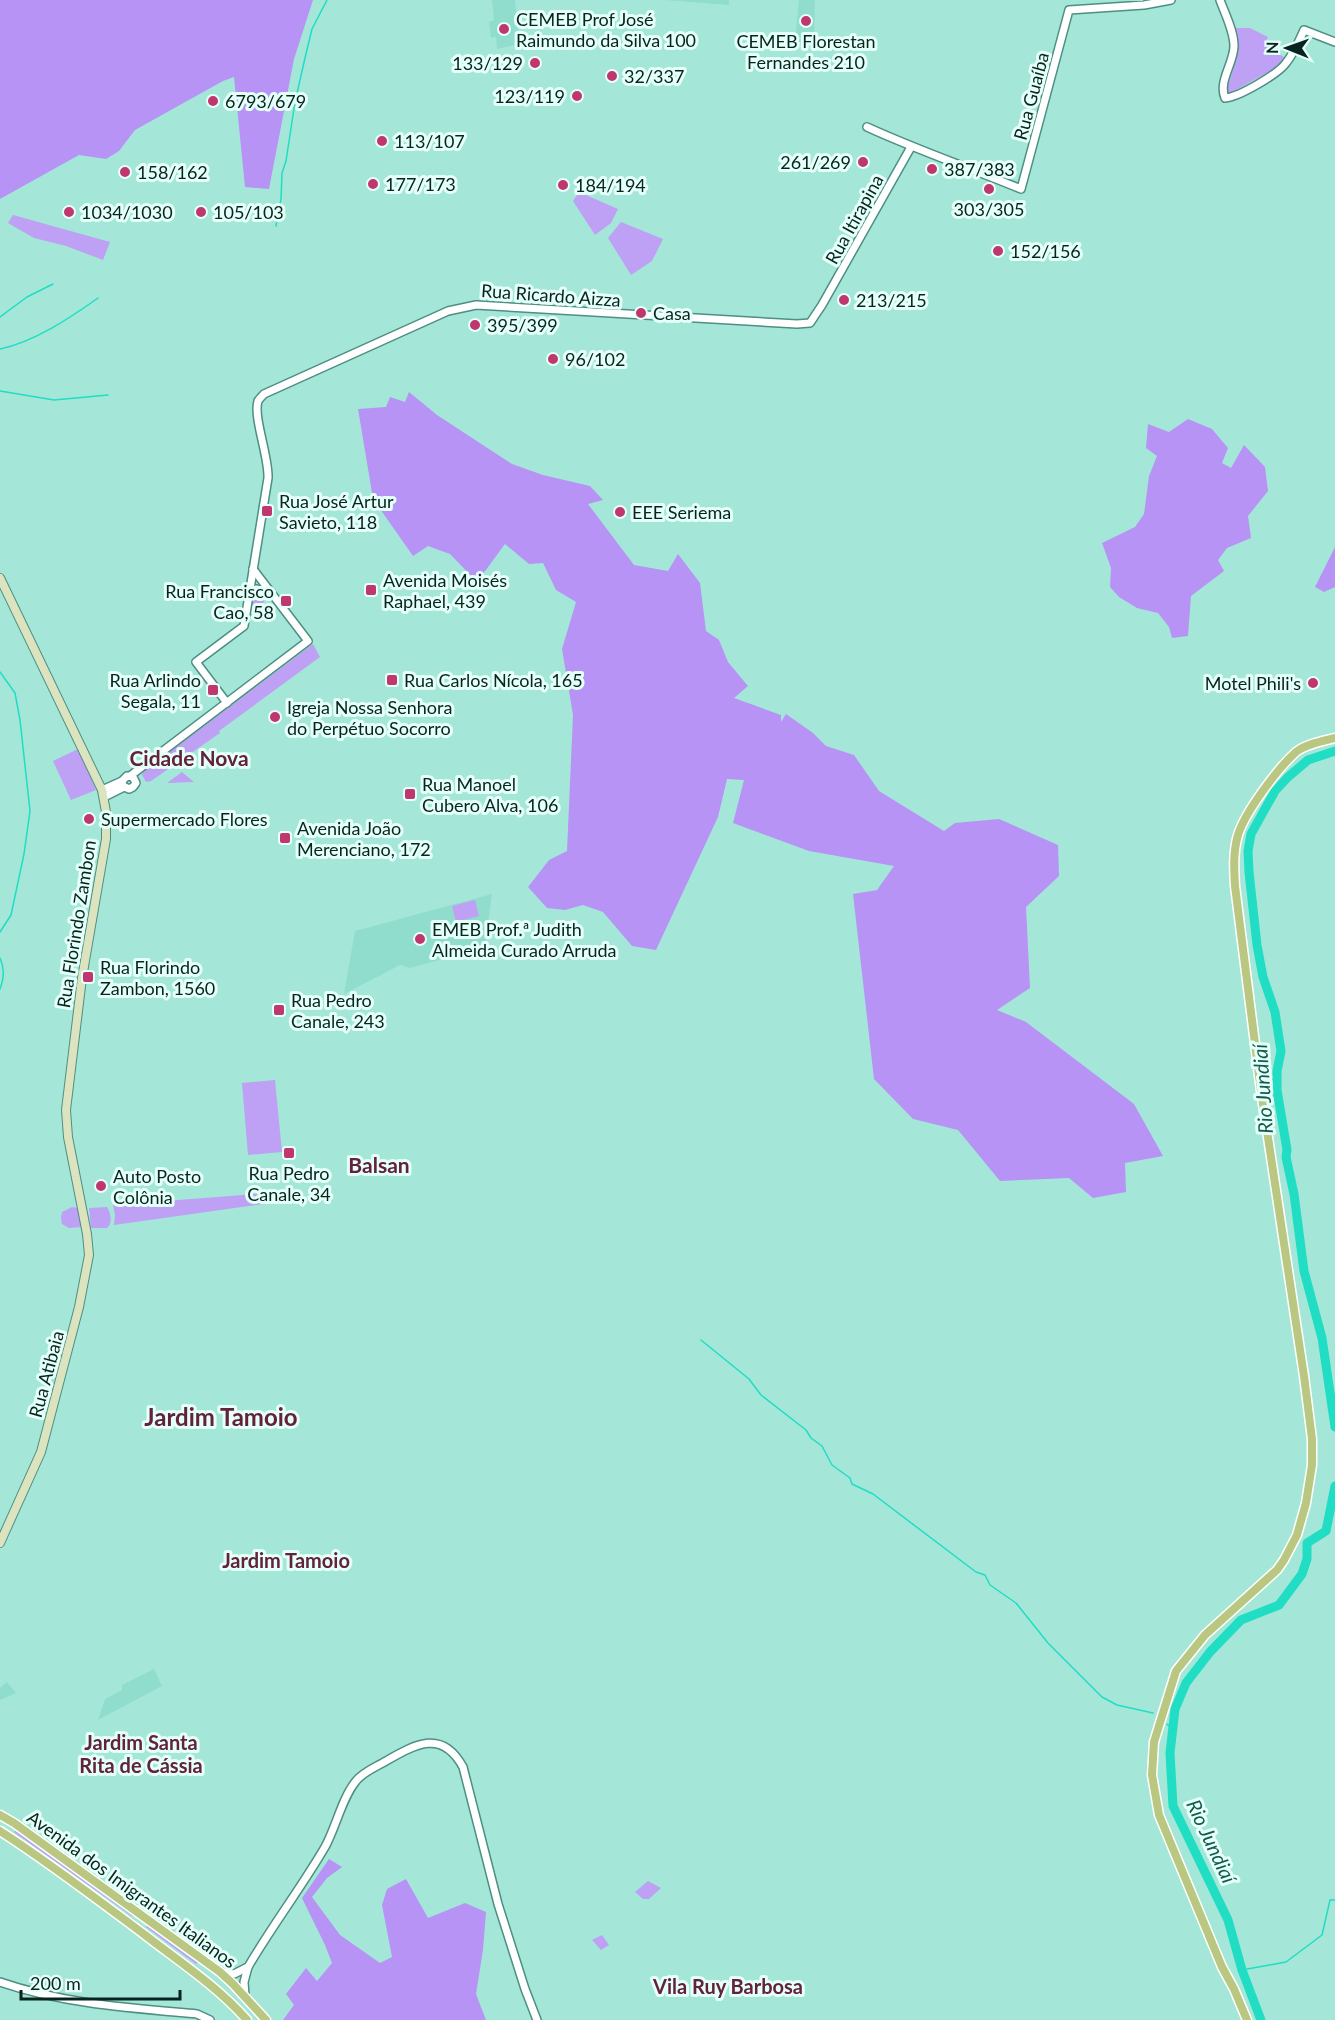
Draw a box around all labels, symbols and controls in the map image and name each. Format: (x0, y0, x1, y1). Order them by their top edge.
place label: CEMEB Prof José Raimundo da Silva 100 (516, 8, 696, 51)
marker: CEMEB Florestan Fernandes 210 (799, 14, 813, 28)
north arrow (1257, 18, 1317, 78)
marker: CEMEB Prof José Raimundo da Silva 100 (497, 22, 511, 36)
place label: CEMEB Florestan Fernandes 210 (736, 30, 876, 73)
text: N (1262, 41, 1281, 54)
street label: Rua Guaíba (1009, 50, 1053, 142)
place label: 133/129 (452, 52, 523, 74)
marker: 133/129 (528, 56, 542, 70)
place label: 32/337 (624, 65, 684, 87)
marker: 32/337 (605, 69, 619, 83)
place label: 123/119 (494, 85, 565, 107)
marker: 123/119 (570, 89, 584, 103)
place label: 6793/679 (225, 90, 306, 112)
marker: 6793/679 (206, 94, 220, 108)
place label: 113/107 (394, 130, 465, 152)
marker: 113/107 (375, 134, 389, 148)
place label: 261/269 (780, 151, 851, 173)
marker: 261/269 (856, 155, 870, 169)
place label: 387/383 (944, 158, 1015, 180)
place label: 158/162 (137, 161, 208, 183)
marker: 387/383 (925, 162, 939, 176)
marker: 158/162 (118, 165, 132, 179)
street label: Rua Itirapina (820, 170, 888, 268)
place label: 177/173 (385, 173, 456, 195)
place label: 184/194 (575, 174, 646, 196)
marker: 177/173 (366, 177, 380, 191)
marker: 184/194 (556, 178, 570, 192)
marker: 303/305 (982, 182, 996, 196)
place label: 303/305 (954, 198, 1024, 220)
place label: 1034/1030 (81, 201, 173, 223)
place label: 105/103 (213, 201, 284, 223)
marker: 1034/1030 (62, 205, 76, 219)
marker: 105/103 (194, 205, 208, 219)
place label: 152/156 (1010, 240, 1081, 262)
marker: 152/156 (991, 244, 1005, 258)
street label: Rua Ricardo Aizza (481, 279, 621, 311)
place label: 213/215 (856, 289, 927, 311)
marker: 213/215 (837, 293, 851, 307)
place label: Casa (653, 302, 691, 324)
marker: Casa (634, 306, 648, 320)
place label: 395/399 (487, 314, 558, 336)
marker: 395/399 (468, 318, 482, 332)
place label: 96/102 (565, 348, 625, 370)
marker: 96/102 (546, 352, 560, 366)
place label: Rua José Artur Savieto, 118 (279, 490, 394, 533)
place label: EEE Seriema (632, 501, 731, 523)
marker: Rua José Artur Savieto, 118 (260, 504, 274, 518)
marker: EEE Seriema (613, 505, 627, 519)
place label: Avenida Moisés Raphael, 439 (383, 569, 507, 612)
place label: Rua Francisco Cao, 58 (165, 580, 274, 623)
marker: Avenida Moisés Raphael, 439 (364, 583, 378, 597)
marker: Rua Francisco Cao, 58 (279, 594, 293, 608)
place label: Rua Arlindo Segala, 11 (110, 669, 201, 712)
place label: Rua Carlos Nícola, 165 (404, 669, 583, 691)
place label: Motel Phili's (1205, 672, 1301, 694)
marker: Rua Carlos Nícola, 165 (385, 673, 399, 687)
marker: Motel Phili's (1306, 676, 1320, 690)
marker: Rua Arlindo Segala, 11 (206, 683, 220, 697)
place label: Igreja Nossa Senhora do Perpétuo Socorro (287, 696, 452, 739)
marker: Igreja Nossa Senhora do Perpétuo Socorro (268, 710, 282, 724)
district label: Cidade Nova (129, 745, 249, 770)
place label: Rua Manoel Cubero Alva, 106 (422, 773, 558, 816)
marker: Rua Manoel Cubero Alva, 106 (403, 787, 417, 801)
place label: Supermercado Flores (101, 808, 268, 830)
marker: Supermercado Flores (82, 812, 96, 826)
place label: Avenida João Merenciano, 172 (297, 817, 431, 860)
marker: Avenida João Merenciano, 172 (278, 831, 292, 845)
street label: Rua Florindo Zambon (52, 839, 100, 1009)
place label: EMEB Prof.ª Judith Almeida Curado Arruda (432, 918, 617, 961)
marker: EMEB Prof.ª Judith Almeida Curado Arruda (413, 932, 427, 946)
place label: Rua Florindo Zambon, 1560 (100, 956, 215, 999)
marker: Rua Florindo Zambon, 1560 (81, 970, 95, 984)
place label: Rua Pedro Canale, 243 (291, 989, 385, 1032)
marker: Rua Pedro Canale, 243 (272, 1003, 286, 1017)
water label: Rio Jundiaí (1247, 1042, 1277, 1135)
marker: Rua Pedro Canale, 34 (282, 1146, 296, 1160)
district label: Balsan (348, 1152, 410, 1177)
place label: Rua Pedro Canale, 34 (247, 1162, 331, 1205)
place label: Auto Posto Colônia (113, 1165, 201, 1208)
marker: Auto Posto Colônia (94, 1179, 108, 1193)
street label: Rua Atibaia (24, 1328, 68, 1420)
district label: Jardim Tamoio (144, 1402, 298, 1431)
district label: Jardim Tamoio (222, 1548, 350, 1572)
district label: Jardim Santa Rita de Cássia (79, 1730, 203, 1777)
water label: Rio Jundiaí (1182, 1795, 1242, 1888)
street label: Avenida dos Imigrantes Italianos (23, 1806, 241, 1972)
scale bar (21, 1963, 180, 2001)
text: 200 m (30, 1972, 81, 1994)
district label: Vila Ruy Barbosa (652, 1974, 803, 1998)

